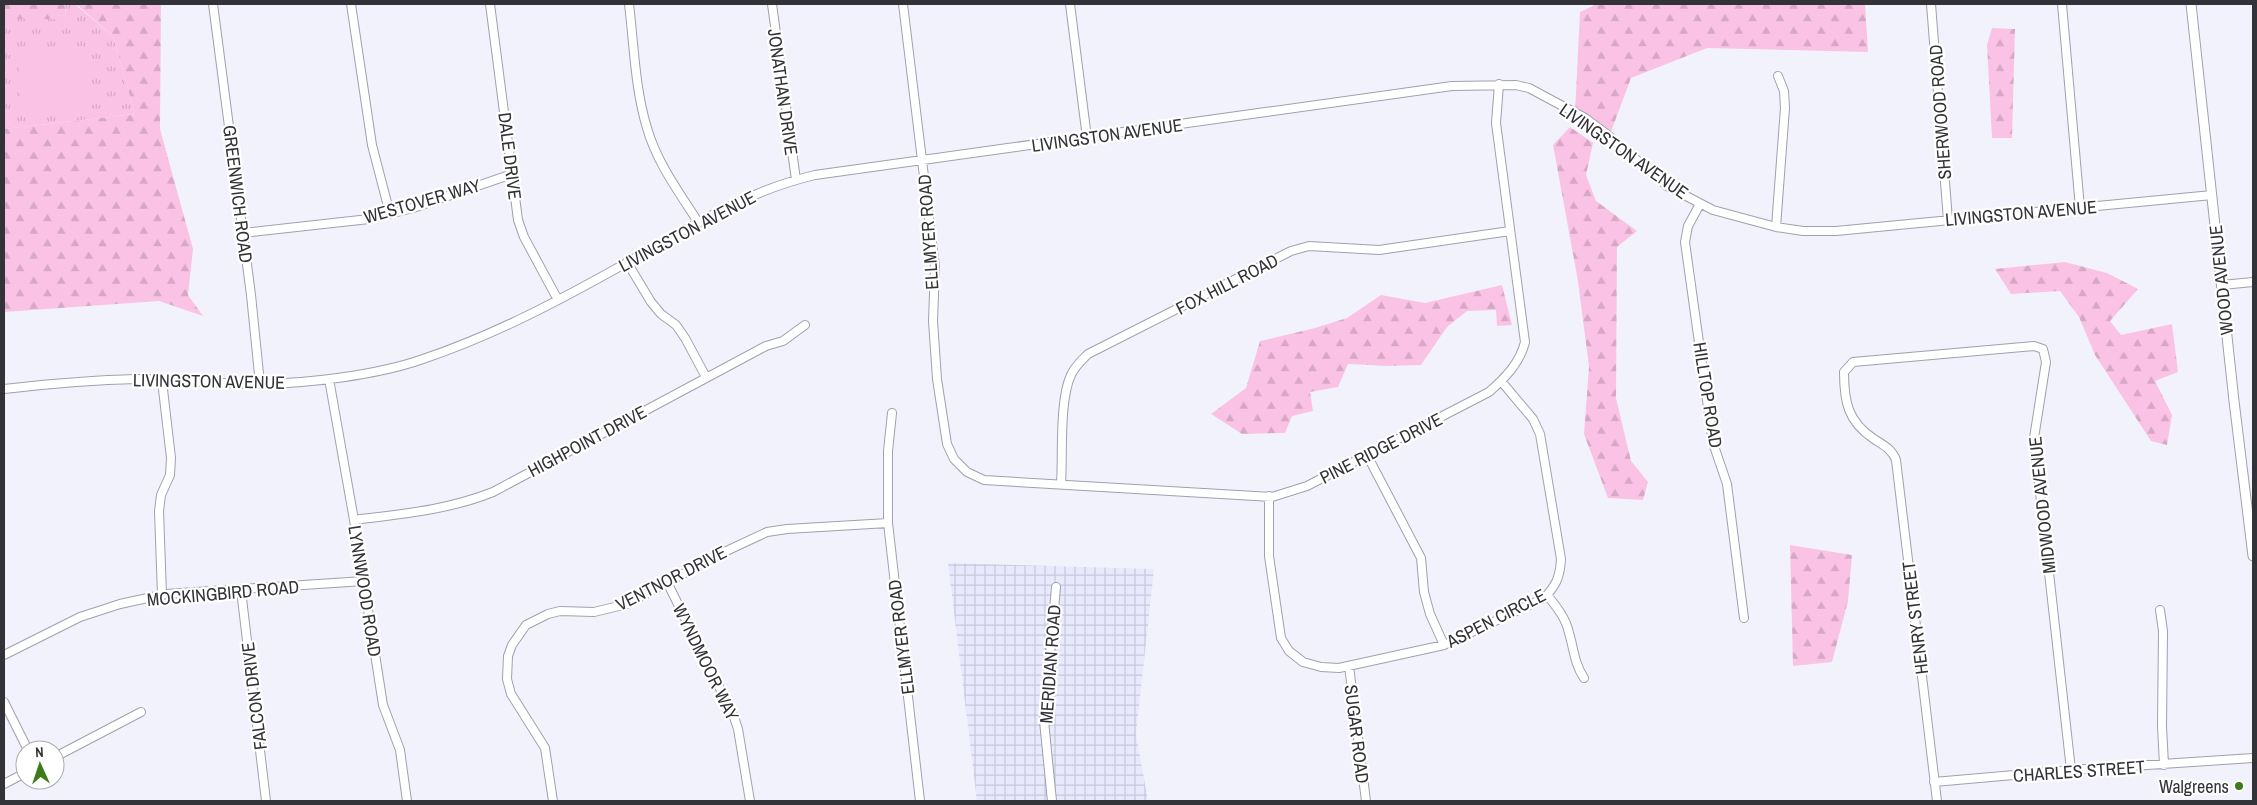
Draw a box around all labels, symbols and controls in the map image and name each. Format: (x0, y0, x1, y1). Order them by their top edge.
street label: JONATHAN DRIVE (762, 27, 804, 157)
street label: SHERWOOD ROAD (1923, 44, 1957, 180)
street label: LIVINGSTON AVENUE (1555, 97, 1693, 205)
street label: DALE DRIVE (492, 111, 528, 201)
street label: LIVINGSTON AVENUE (1030, 112, 1184, 158)
street label: GREENWICH ROAD (217, 124, 259, 264)
street label: WESTOVER WAY (361, 172, 483, 230)
street label: ELLMYER ROAD (911, 173, 945, 291)
street label: LIVINGSTON AVENUE (614, 184, 760, 278)
street label: LIVINGSTON AVENUE (1944, 194, 2098, 232)
street label: WOOD AVENUE (2203, 224, 2239, 336)
street label: FOX HILL ROAD (1171, 247, 1283, 321)
street label: HILLTOP ROAD (1687, 340, 1729, 450)
street label: LIVINGSTON AVENUE (133, 367, 285, 395)
street label: HIGHPOINT DRIVE (523, 399, 651, 483)
street label: PINE RIDGE DRIVE (1315, 406, 1447, 490)
street label: MIDWOOD AVENUE (2022, 435, 2062, 575)
street label: LYNNWOOD ROAD (342, 524, 388, 658)
street label: VENTNOR DRIVE (611, 539, 731, 617)
street label: HENRY STREET (1896, 560, 1934, 676)
street label: MOCKINGBIRD ROAD (146, 574, 300, 612)
street label: ELLMYER ROAD (882, 578, 920, 696)
street label: ASPEN CIRCLE (1441, 582, 1550, 654)
street label: WYNDMOOR WAY (667, 599, 745, 725)
street label: MERIDIAN ROAD (1033, 604, 1067, 724)
street label: FALCON DRIVE (235, 641, 273, 751)
street label: SUGAR ROAD (1339, 683, 1375, 785)
north arrow (15, 740, 65, 790)
text: N (35, 743, 44, 761)
street label: CHARLES STREET (2012, 754, 2146, 788)
place label: Walgreens (2159, 774, 2229, 799)
marker: Walgreens (2233, 780, 2245, 792)

